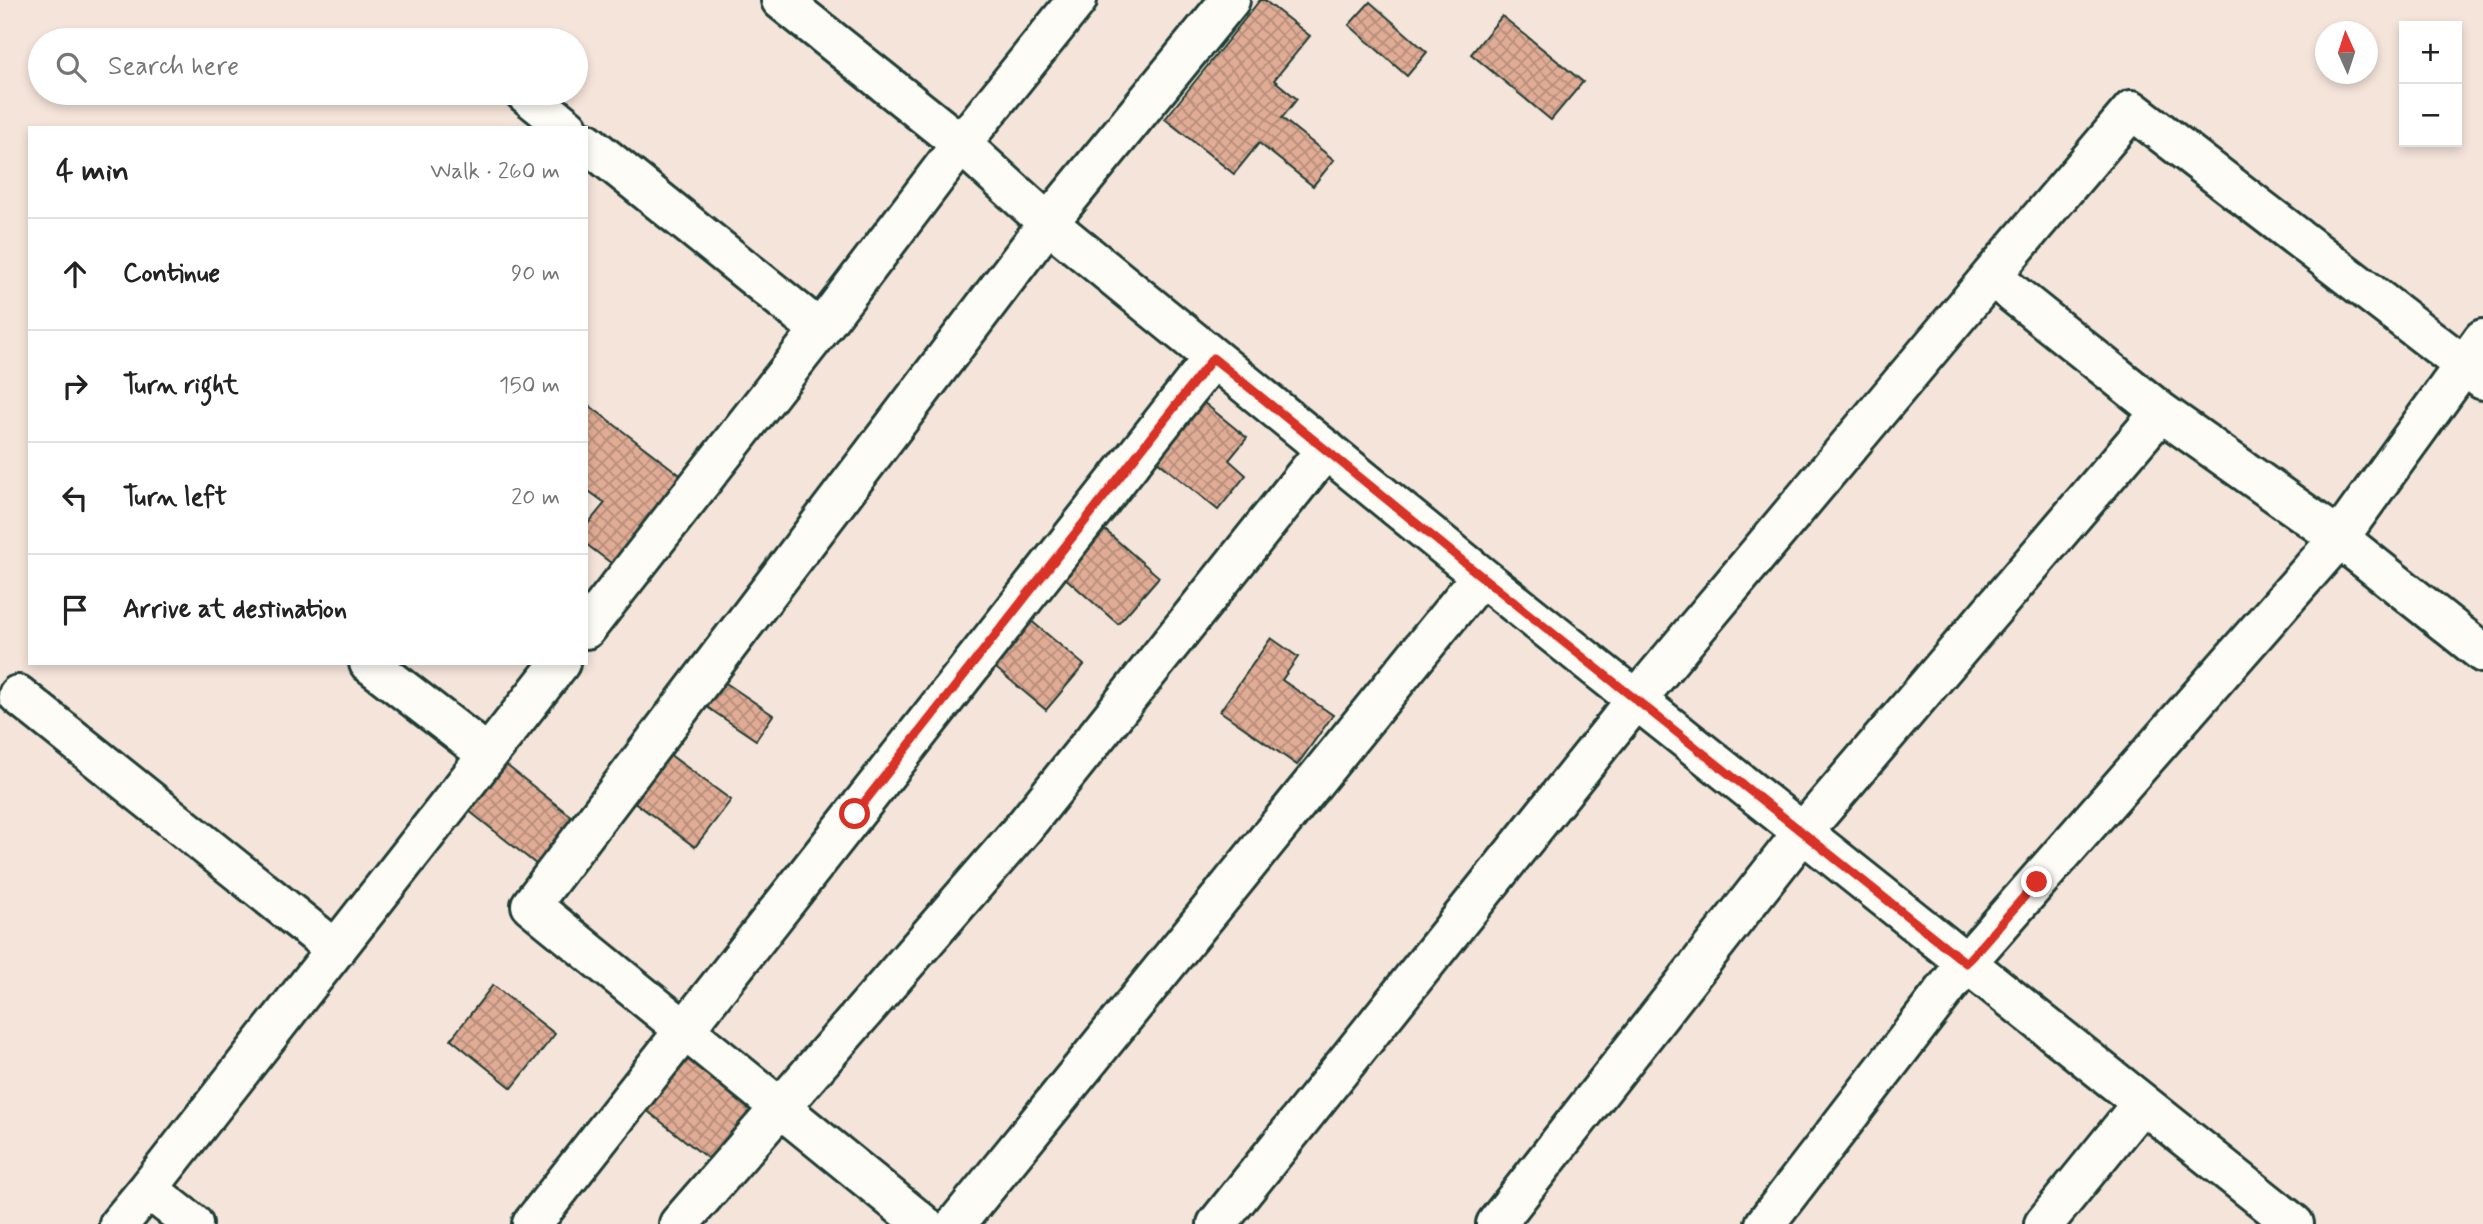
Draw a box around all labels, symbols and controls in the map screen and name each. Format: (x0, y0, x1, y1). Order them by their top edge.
north arrow (2315, 21, 2378, 84)
map controls (2399, 21, 2462, 147)
button: + (2399, 21, 2462, 84)
search box (28, 28, 588, 105)
icon: search (52, 48, 90, 86)
text: Search here (108, 50, 239, 84)
button: − (2399, 84, 2462, 147)
text: 4 min (56, 152, 129, 191)
text: Walk · 260 m (430, 157, 560, 187)
icon: ahead (56, 255, 94, 293)
text: Continue (123, 257, 220, 291)
text: 90 m (511, 259, 560, 289)
icon: right (56, 367, 94, 405)
text: Turn right (123, 369, 239, 403)
text: 150 m (499, 371, 560, 401)
icon: left (56, 479, 94, 517)
text: Turn left (123, 481, 227, 515)
text: 20 m (511, 483, 560, 513)
icon: arrive (56, 591, 94, 629)
text: Arrive at destination (123, 593, 347, 627)
route start (839, 798, 870, 829)
route end (2021, 866, 2052, 897)

